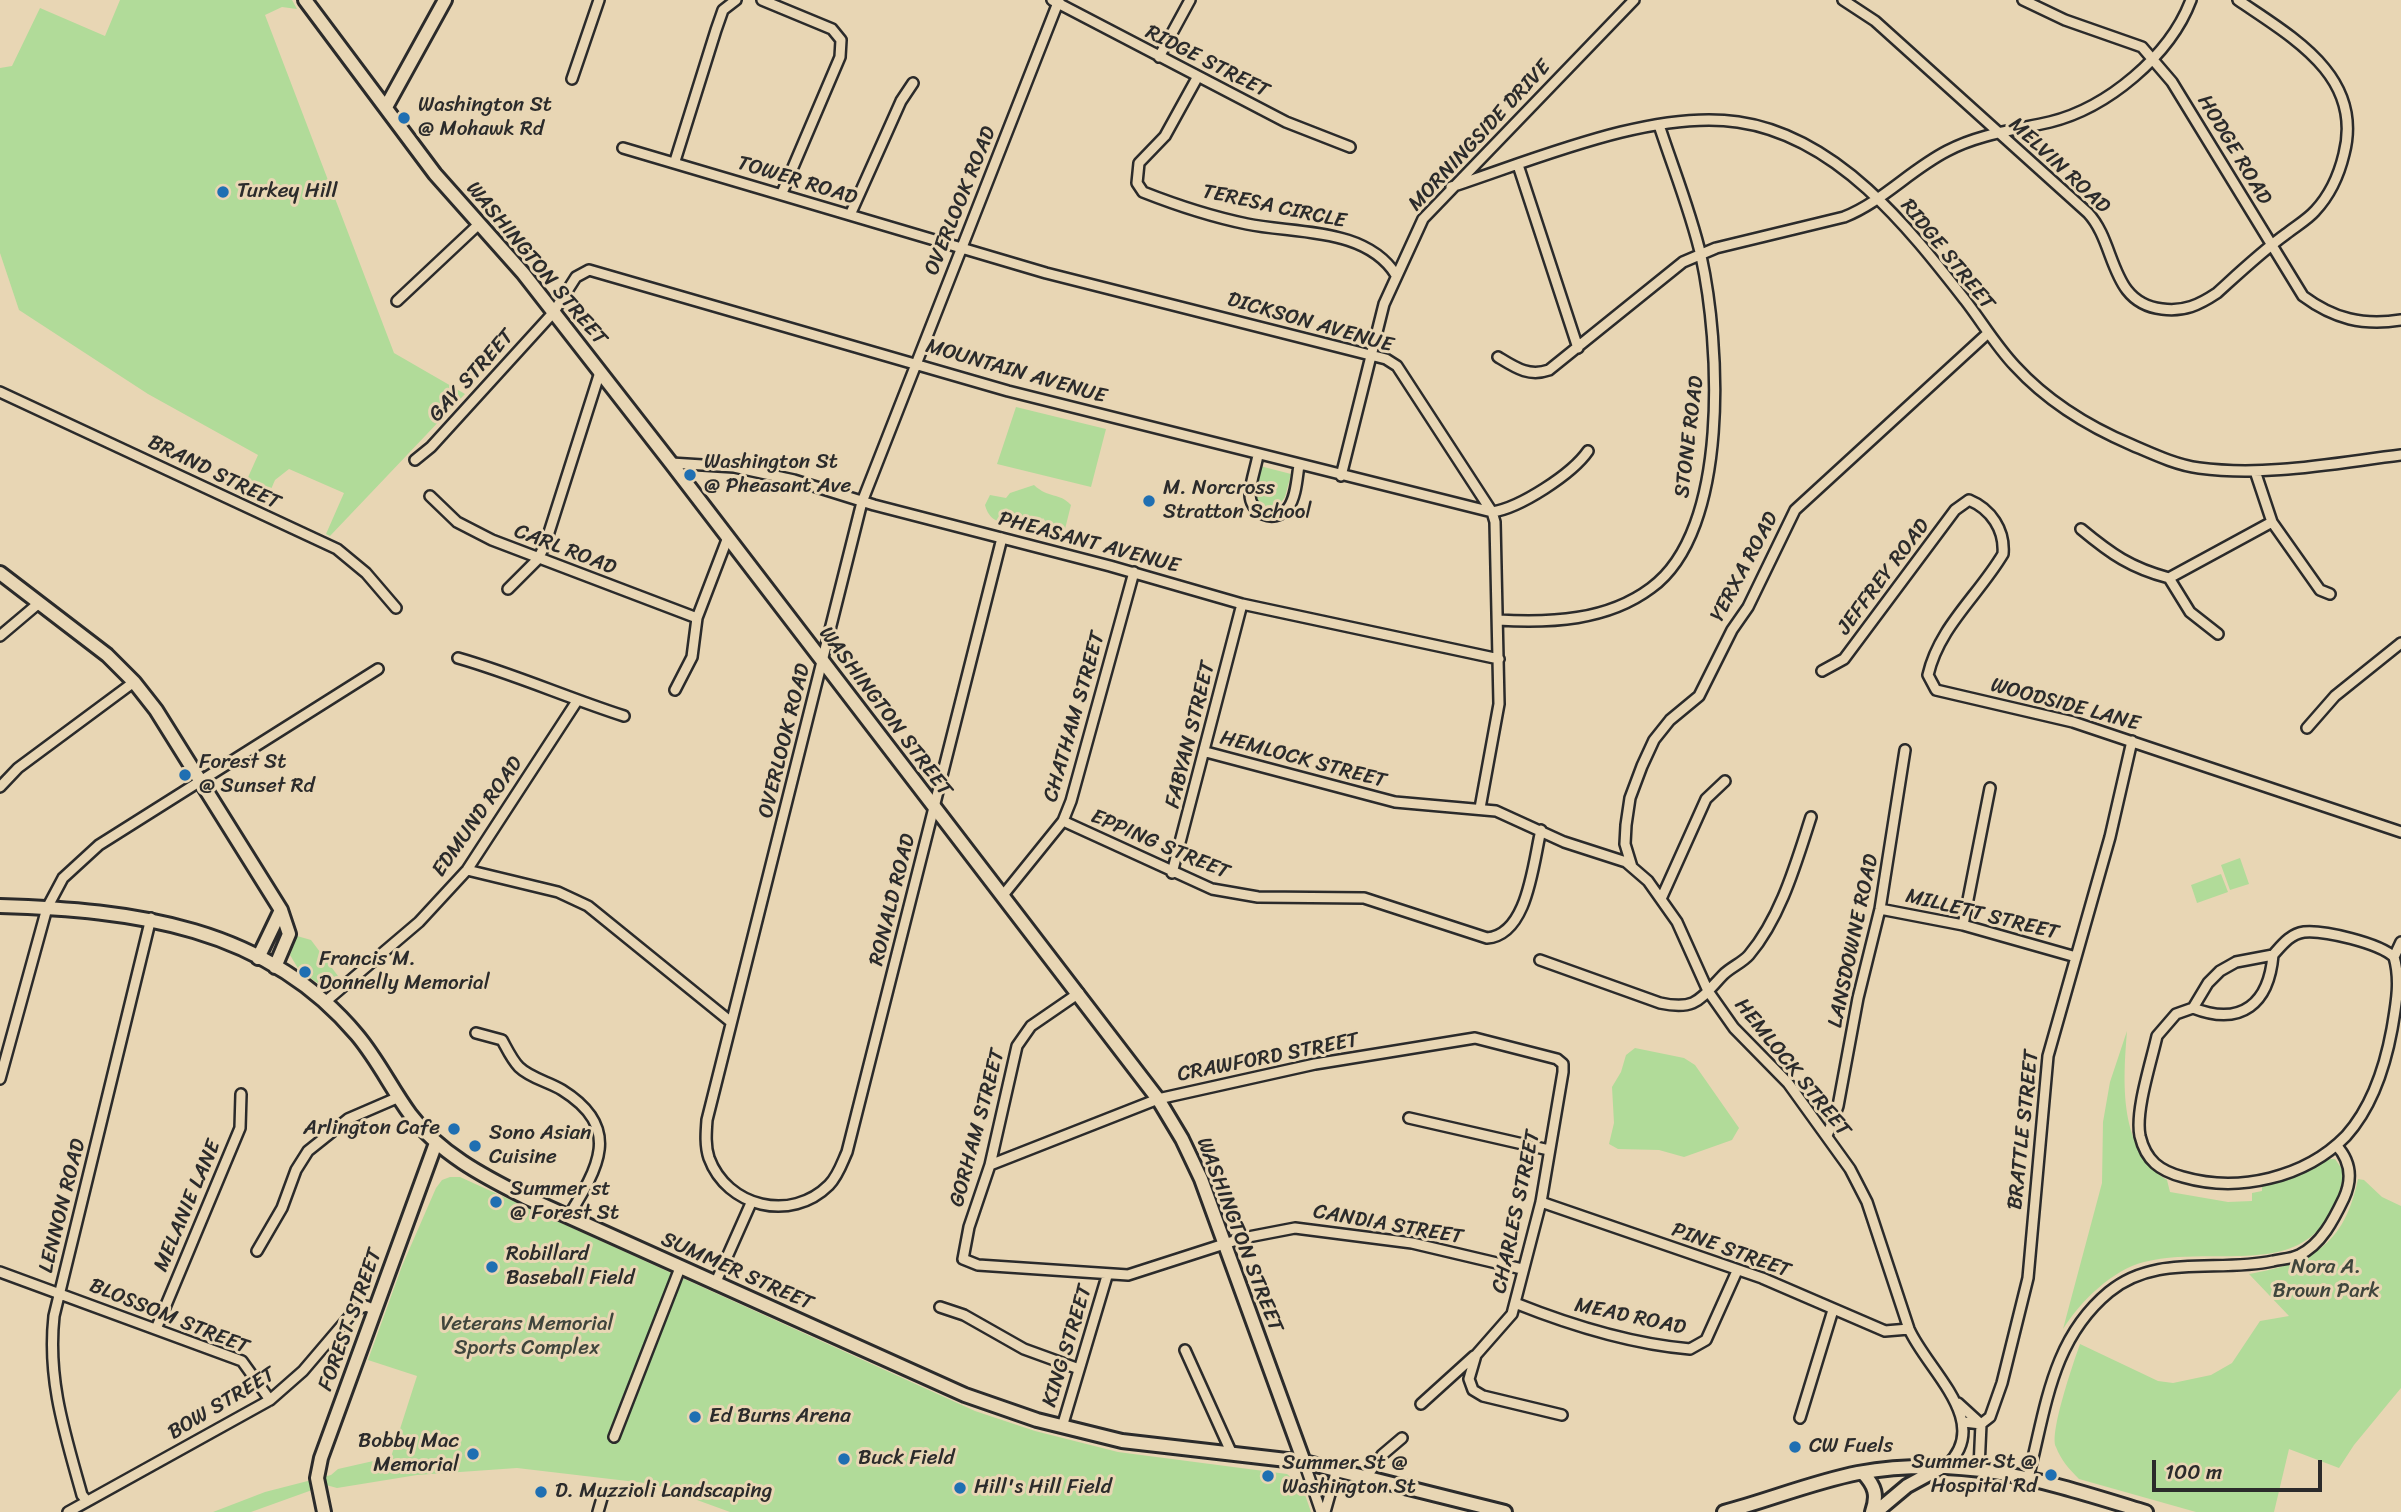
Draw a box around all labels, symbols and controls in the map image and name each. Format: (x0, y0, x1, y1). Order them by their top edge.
street label: RIDGE STREET (1141, 20, 1273, 104)
street label: MORNINGSIDE DRIVE (1403, 55, 1557, 217)
street label: HODGE ROAD (2191, 90, 2277, 210)
place label: Washington St @ Mohawk Rd (418, 93, 552, 143)
marker: Washington St @ Mohawk Rd (396, 110, 412, 126)
street label: MELVIN ROAD (2003, 112, 2115, 220)
street label: OVERLOOK ROAD (920, 123, 1002, 279)
street label: TOWER ROAD (734, 151, 860, 211)
street label: WASHINGTON STREET (460, 177, 612, 351)
place label: Turkey Hill (237, 179, 337, 205)
street label: TERESA CIRCLE (1200, 179, 1348, 235)
marker: Turkey Hill (215, 184, 231, 200)
street label: RIDGE STREET (1895, 194, 1999, 316)
street label: DICKSON AVENUE (1224, 287, 1396, 359)
street label: GAY STREET (424, 325, 520, 427)
street label: MOUNTAIN AVENUE (923, 334, 1109, 410)
street label: STONE ROAD (1670, 375, 1710, 499)
street label: BRAND STREET (144, 430, 284, 516)
place label: Washington St @ Pheasant Ave (704, 450, 851, 500)
marker: Washington St @ Pheasant Ave (682, 467, 698, 483)
place label: M. Norcross Stratton School (1163, 476, 1311, 526)
marker: M. Norcross Stratton School (1141, 493, 1157, 509)
street label: PHEASANT AVENUE (996, 507, 1182, 579)
street label: YERXA ROAD (1706, 508, 1784, 626)
street label: JEFFREY ROAD (1832, 514, 1936, 640)
street label: CARL ROAD (510, 519, 620, 581)
street label: WASHINGTON STREET (813, 622, 957, 802)
street label: CHATHAM STREET (1039, 629, 1111, 805)
street label: FABYAN STREET (1161, 659, 1221, 811)
street label: OVERLOOK ROAD (754, 661, 816, 821)
street label: WOODSIDE LANE (1988, 673, 2142, 737)
street label: HEMLOCK STREET (1217, 726, 1389, 794)
place label: Forest St @ Sunset Rd (199, 750, 315, 800)
street label: EDMUND ROAD (427, 752, 529, 882)
marker: Forest St @ Sunset Rd (177, 767, 193, 783)
street label: EPPING STREET (1087, 804, 1233, 886)
street label: RONALD ROAD (864, 831, 922, 969)
street label: LANSDOWNE ROAD (1823, 852, 1885, 1030)
street label: MILLETT STREET (1903, 884, 2061, 946)
place label: Francis M. Donnelly Memorial (319, 947, 490, 997)
marker: Francis M. Donnelly Memorial (297, 964, 313, 980)
street label: HEMLOCK STREET (1728, 994, 1856, 1142)
street label: CRAWFORD STREET (1175, 1028, 1361, 1088)
street label: GORHAM STREET (945, 1046, 1011, 1210)
street label: BRATTLE STREET (2003, 1049, 2045, 1211)
place label: Arlington Cafe (303, 1116, 440, 1142)
marker: Arlington Cafe (446, 1121, 462, 1137)
place label: Sono Asian Cuisine (489, 1121, 591, 1171)
street label: CHARLES STREET (1487, 1128, 1547, 1296)
street label: WASHINGTON STREET (1190, 1134, 1288, 1336)
street label: LENNON ROAD (34, 1136, 92, 1276)
street label: MELANIE LANE (149, 1136, 227, 1276)
marker: Sono Asian Cuisine (467, 1138, 483, 1154)
place label: Summer st @ Forest St (510, 1177, 619, 1227)
marker: Summer st @ Forest St (488, 1194, 504, 1210)
street label: CANDIA STREET (1311, 1199, 1465, 1251)
street label: PINE STREET (1668, 1218, 1794, 1284)
street label: SUMMER STREET (657, 1227, 817, 1317)
place label: Robillard Baseball Field (506, 1242, 635, 1292)
street label: FOREST STREET (314, 1245, 388, 1395)
park label: Nora A. Brown Park (2273, 1255, 2379, 1305)
marker: Robillard Baseball Field (484, 1259, 500, 1275)
street label: BLOSSOM STREET (86, 1274, 252, 1360)
street label: KING STREET (1037, 1282, 1099, 1410)
street label: MEAD ROAD (1572, 1293, 1688, 1341)
park label: Veterans Memorial Sports Complex (441, 1312, 613, 1362)
street label: BOW STREET (164, 1362, 280, 1446)
place label: Ed Burns Arena (709, 1404, 851, 1430)
marker: Ed Burns Arena (687, 1409, 703, 1425)
place label: Bobby Mac Memorial (358, 1429, 459, 1479)
place label: CW Fuels (1809, 1434, 1893, 1460)
marker: CW Fuels (1787, 1439, 1803, 1455)
marker: Bobby Mac Memorial (465, 1446, 481, 1462)
place label: Buck Field (858, 1446, 955, 1472)
scale bar (2156, 1446, 2326, 1490)
place label: Summer St @ Hospital Rd (1911, 1450, 2037, 1500)
marker: Buck Field (836, 1451, 852, 1467)
place label: Summer St @ Washington St (1282, 1451, 1416, 1501)
text: 100 m (2165, 1453, 2222, 1491)
marker: Summer St @ Hospital Rd (2043, 1467, 2059, 1483)
marker: Summer St @ Washington St (1260, 1468, 1276, 1484)
place label: Hill's Hill Field (974, 1475, 1112, 1501)
place label: D. Muzzioli Landscaping (555, 1479, 772, 1505)
marker: Hill's Hill Field (952, 1480, 968, 1496)
marker: D. Muzzioli Landscaping (533, 1484, 549, 1500)

